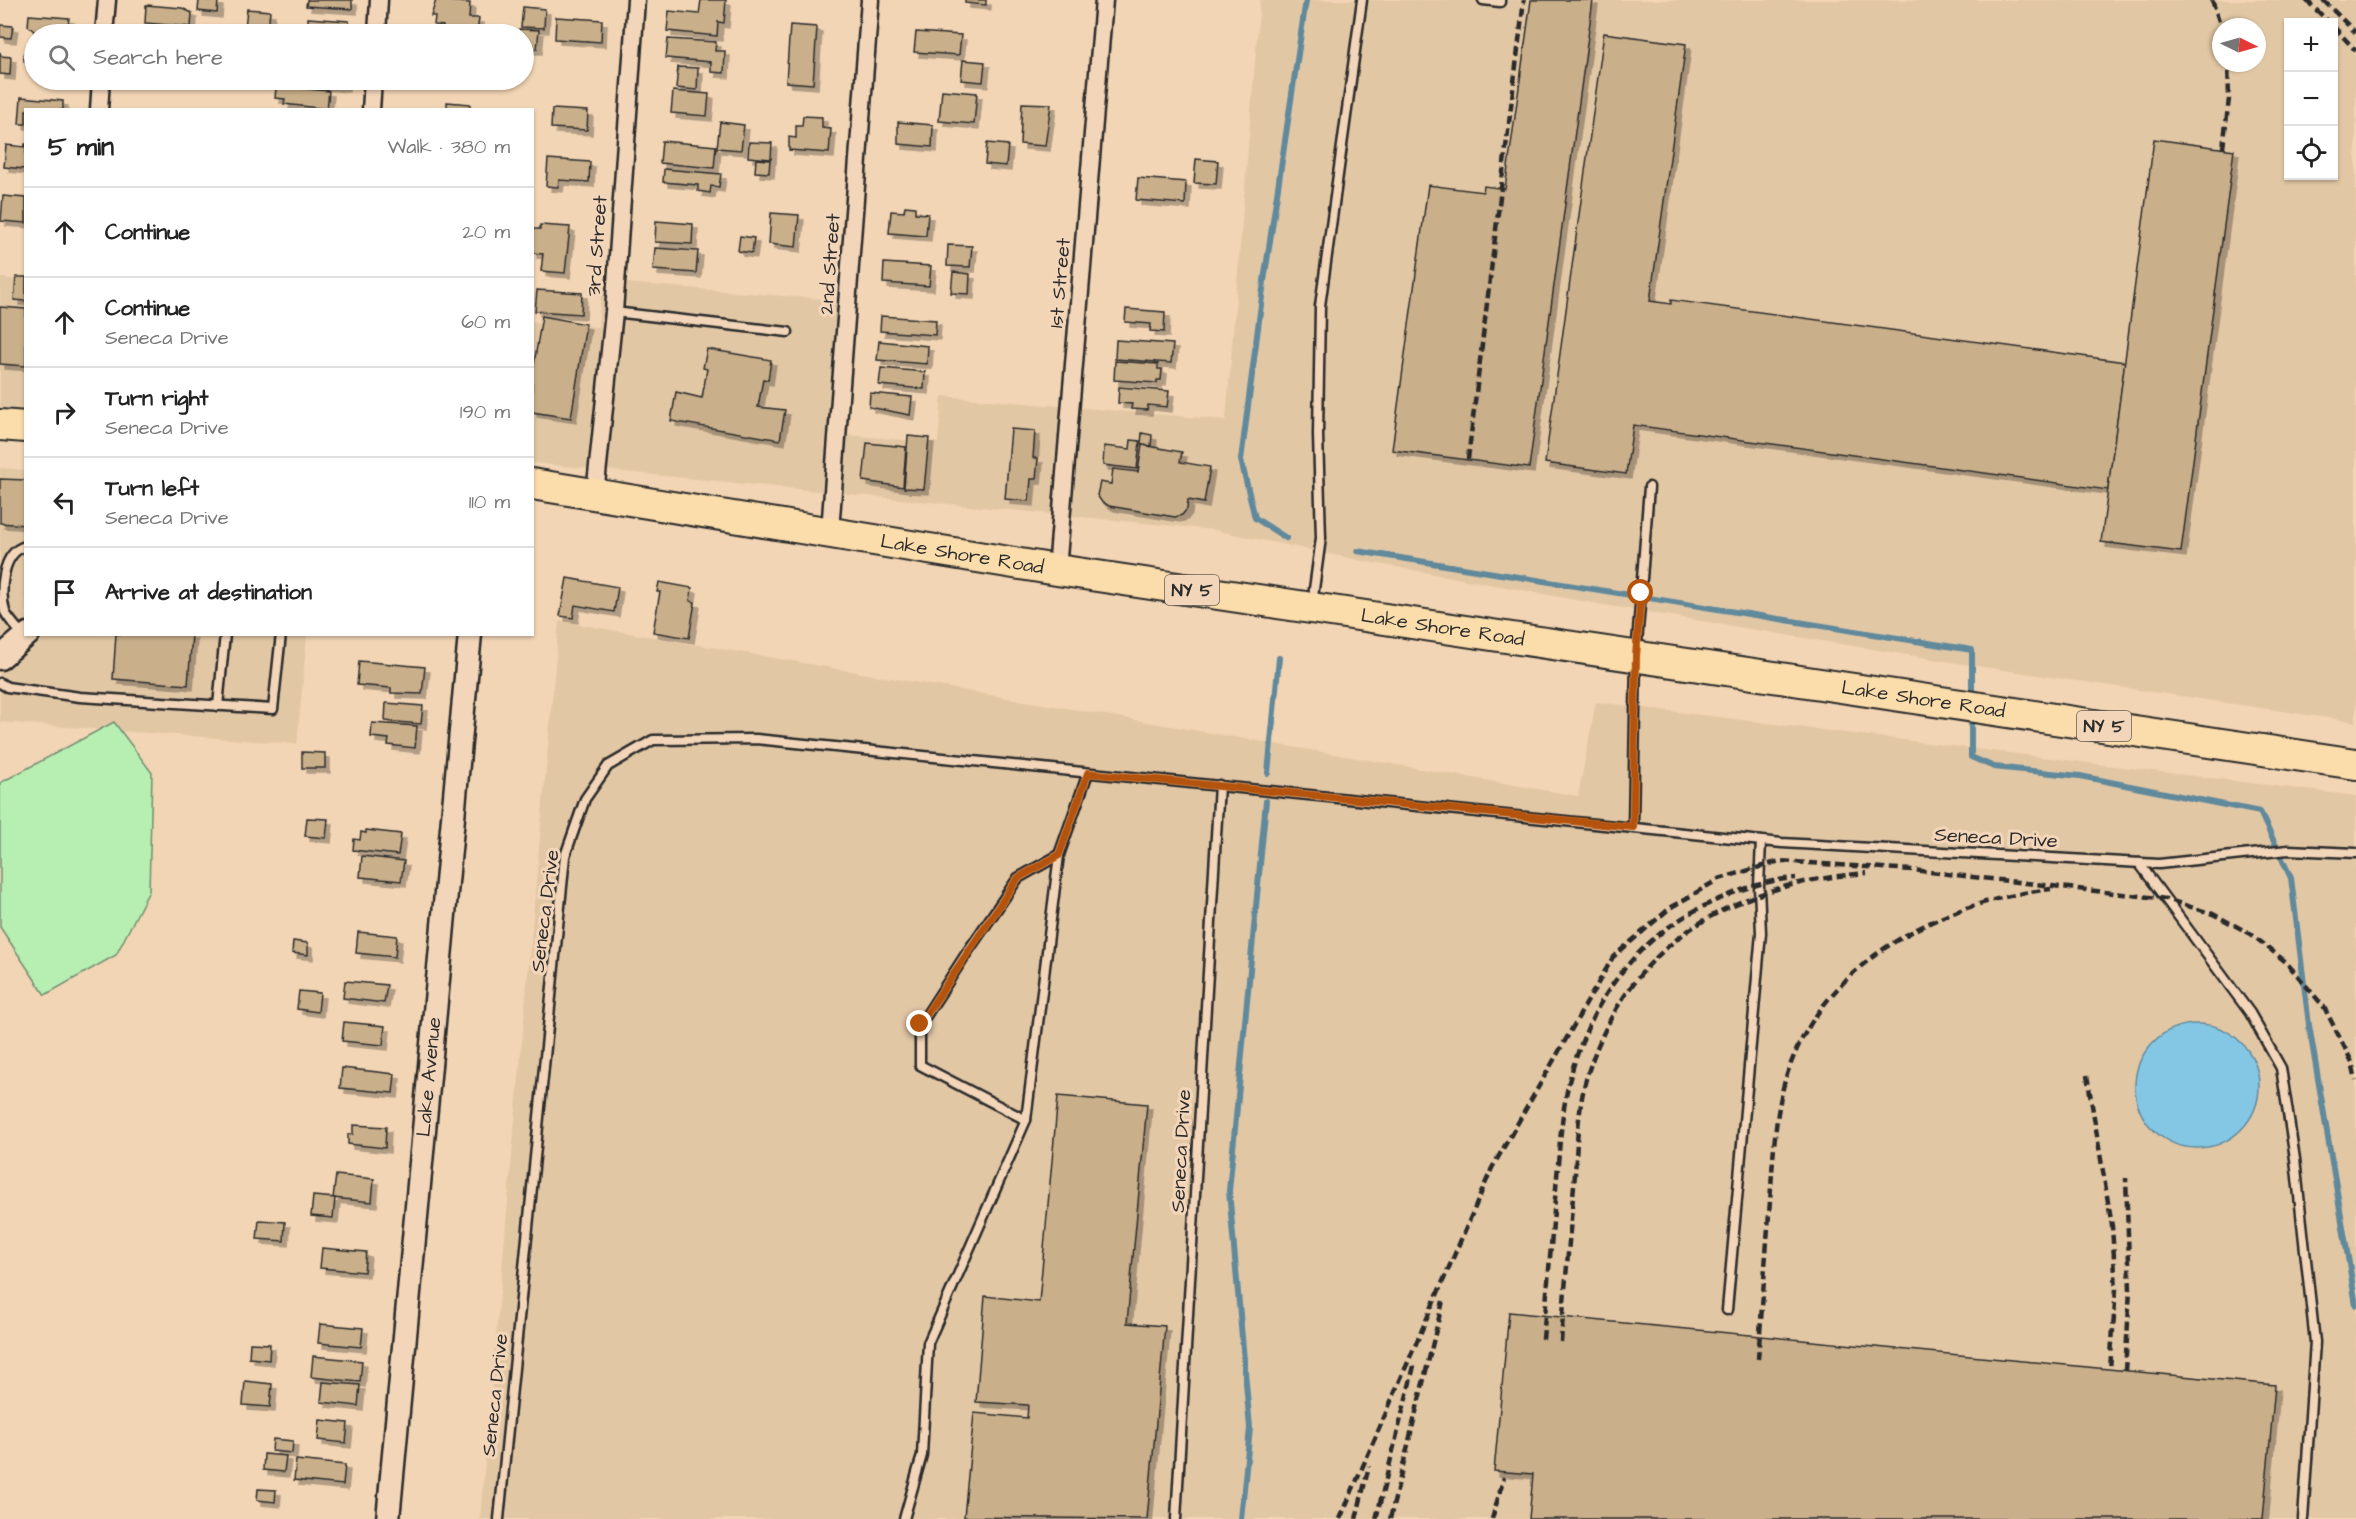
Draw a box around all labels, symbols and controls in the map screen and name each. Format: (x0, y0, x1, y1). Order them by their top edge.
north arrow (2212, 18, 2266, 72)
map controls (2284, 18, 2338, 180)
button: + (2284, 18, 2338, 72)
search box (24, 24, 534, 90)
icon: search (45, 41, 78, 74)
text: Search here (93, 42, 223, 73)
button: − (2284, 72, 2338, 126)
button: locate (2284, 126, 2338, 180)
text: 5 min (48, 129, 114, 165)
text: Walk · 380 m (387, 133, 510, 161)
street label: 3rd Street (580, 195, 614, 297)
street label: 2nd Street (812, 212, 848, 316)
icon: ahead (48, 216, 81, 249)
text: Continue (105, 217, 190, 248)
text: 20 m (462, 218, 510, 246)
street label: 1st Street (1042, 237, 1078, 329)
text: Continue (105, 293, 190, 324)
icon: ahead (48, 306, 81, 339)
text: 60 m (461, 308, 510, 336)
text: Seneca Drive (105, 324, 229, 352)
text: Turn right (105, 383, 208, 414)
icon: right (48, 396, 81, 429)
text: 190 m (460, 398, 510, 426)
text: Seneca Drive (105, 414, 229, 442)
text: Turn left (105, 473, 199, 504)
icon: left (48, 486, 81, 519)
text: 110 m (469, 488, 510, 516)
text: Seneca Drive (105, 504, 229, 532)
street label: Lake Shore Road (879, 527, 1046, 582)
road number: NY 5 (1165, 575, 1219, 605)
icon: arrive (48, 576, 81, 609)
text: Arrive at destination (105, 577, 312, 608)
route start (1627, 579, 1653, 605)
street label: Lake Shore Road (1359, 602, 1526, 654)
street label: Lake Shore Road (1840, 673, 2007, 725)
road number: NY 5 (2077, 711, 2131, 741)
street label: Seneca Drive (1934, 821, 2059, 855)
street label: Seneca Drive (524, 848, 566, 974)
route end (906, 1010, 932, 1036)
street label: Lake Avenue (409, 1016, 448, 1138)
street label: Seneca Drive (1164, 1088, 1198, 1213)
street label: Seneca Drive (475, 1332, 515, 1458)

